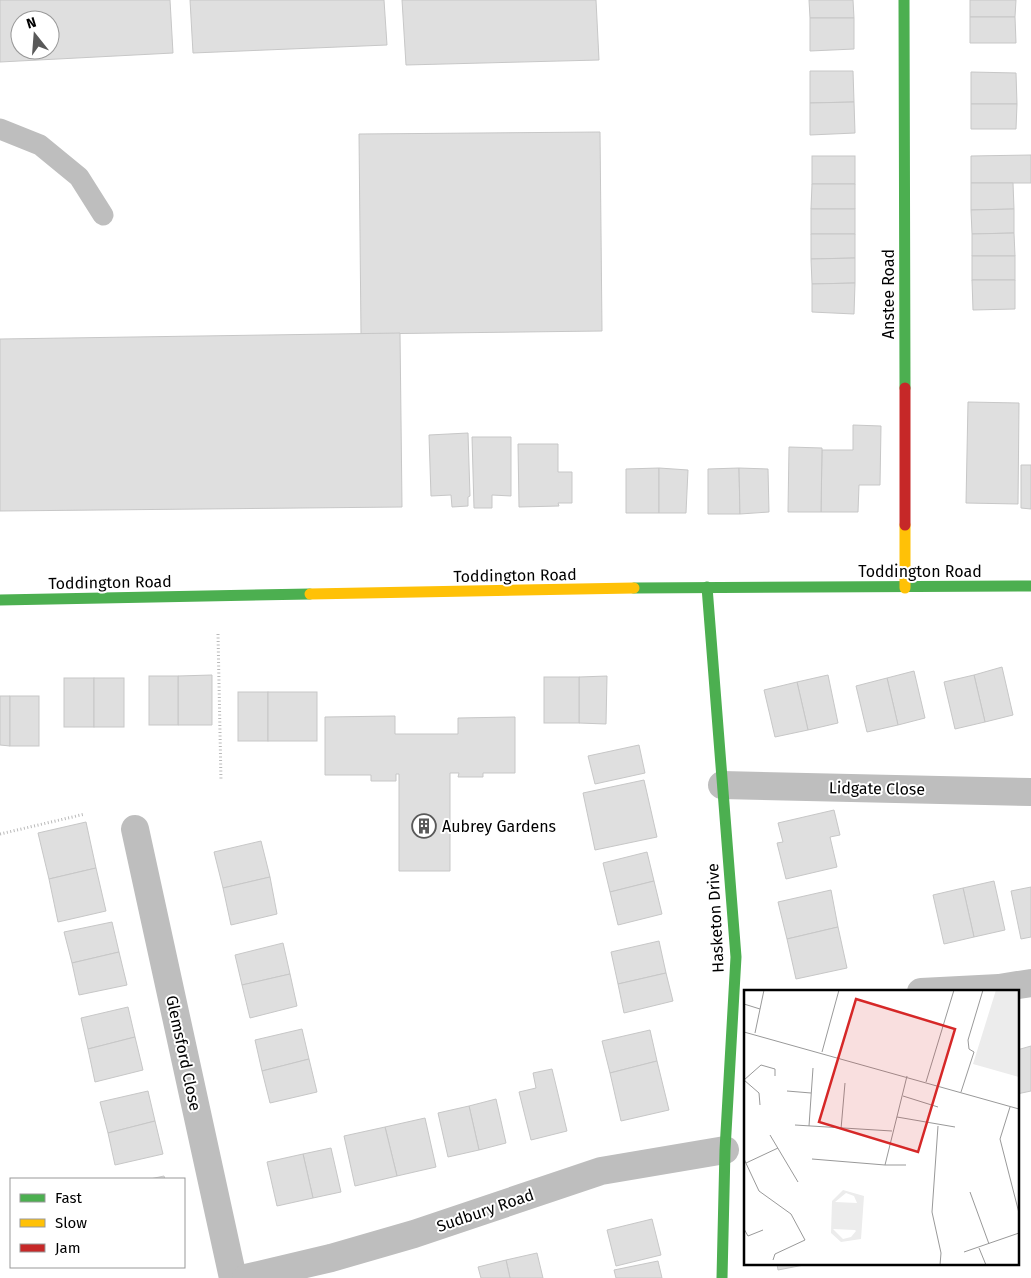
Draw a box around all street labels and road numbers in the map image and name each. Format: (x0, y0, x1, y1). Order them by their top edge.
street label: Anstee Road (879, 249, 898, 339)
street label: Toddington Road (858, 562, 982, 581)
street label: Toddington Road (453, 565, 577, 586)
street label: Toddington Road (48, 572, 172, 593)
street label: Lidgate Close (829, 778, 925, 799)
street label: Hasketon Drive (703, 863, 728, 973)
street label: Glemsford Close (162, 994, 205, 1113)
street label: Sudbury Road (434, 1185, 536, 1236)

